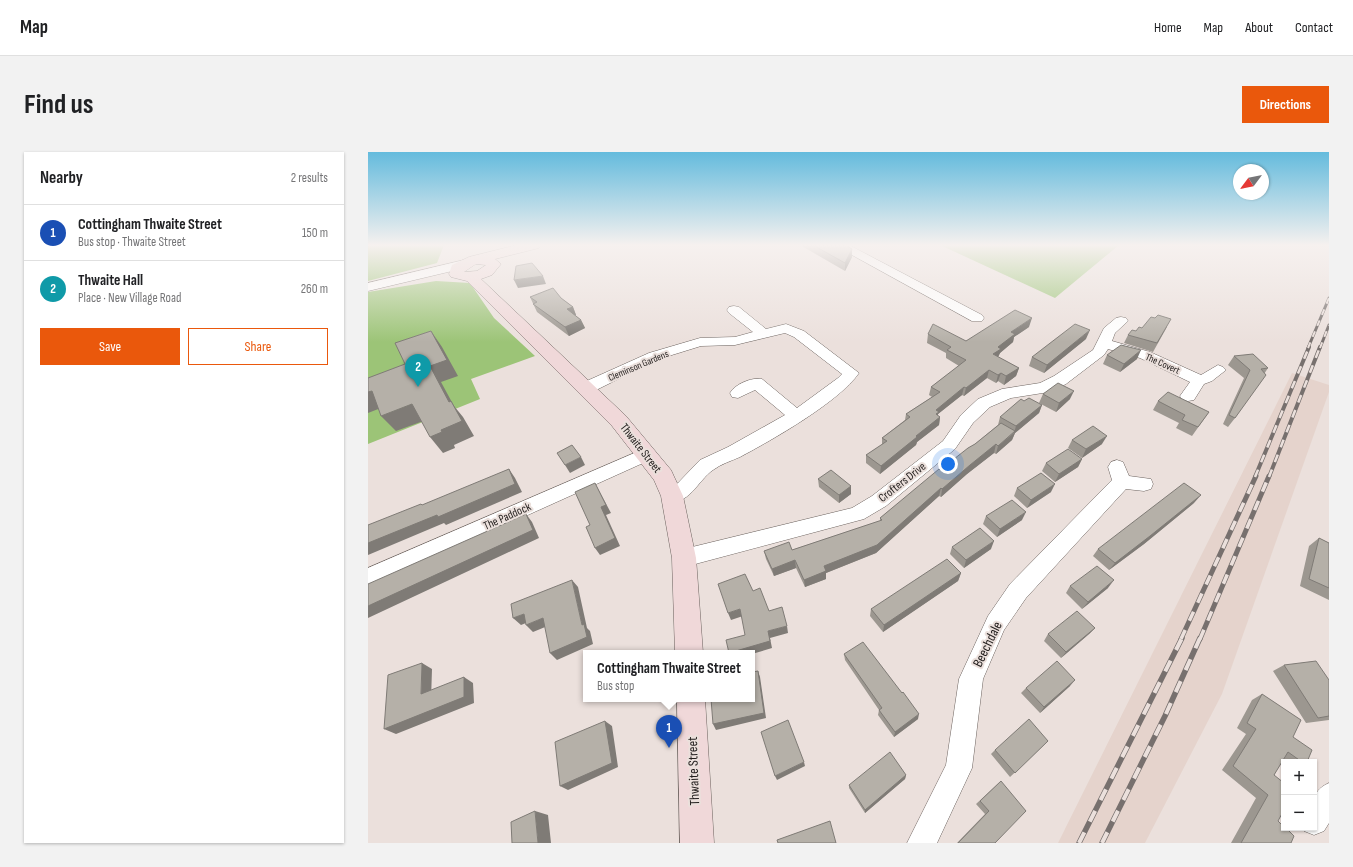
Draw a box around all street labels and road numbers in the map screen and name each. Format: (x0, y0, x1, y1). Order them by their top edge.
street label: Cleminson Gardens (606, 348, 671, 384)
street label: The Covert (1143, 351, 1182, 377)
street label: Thwaite Street (617, 420, 665, 476)
street label: Crofters Drive (876, 459, 929, 506)
street label: The Paddock (481, 499, 534, 534)
street label: Beechdale (969, 619, 1006, 670)
street label: Thwaite Street (684, 736, 703, 806)

